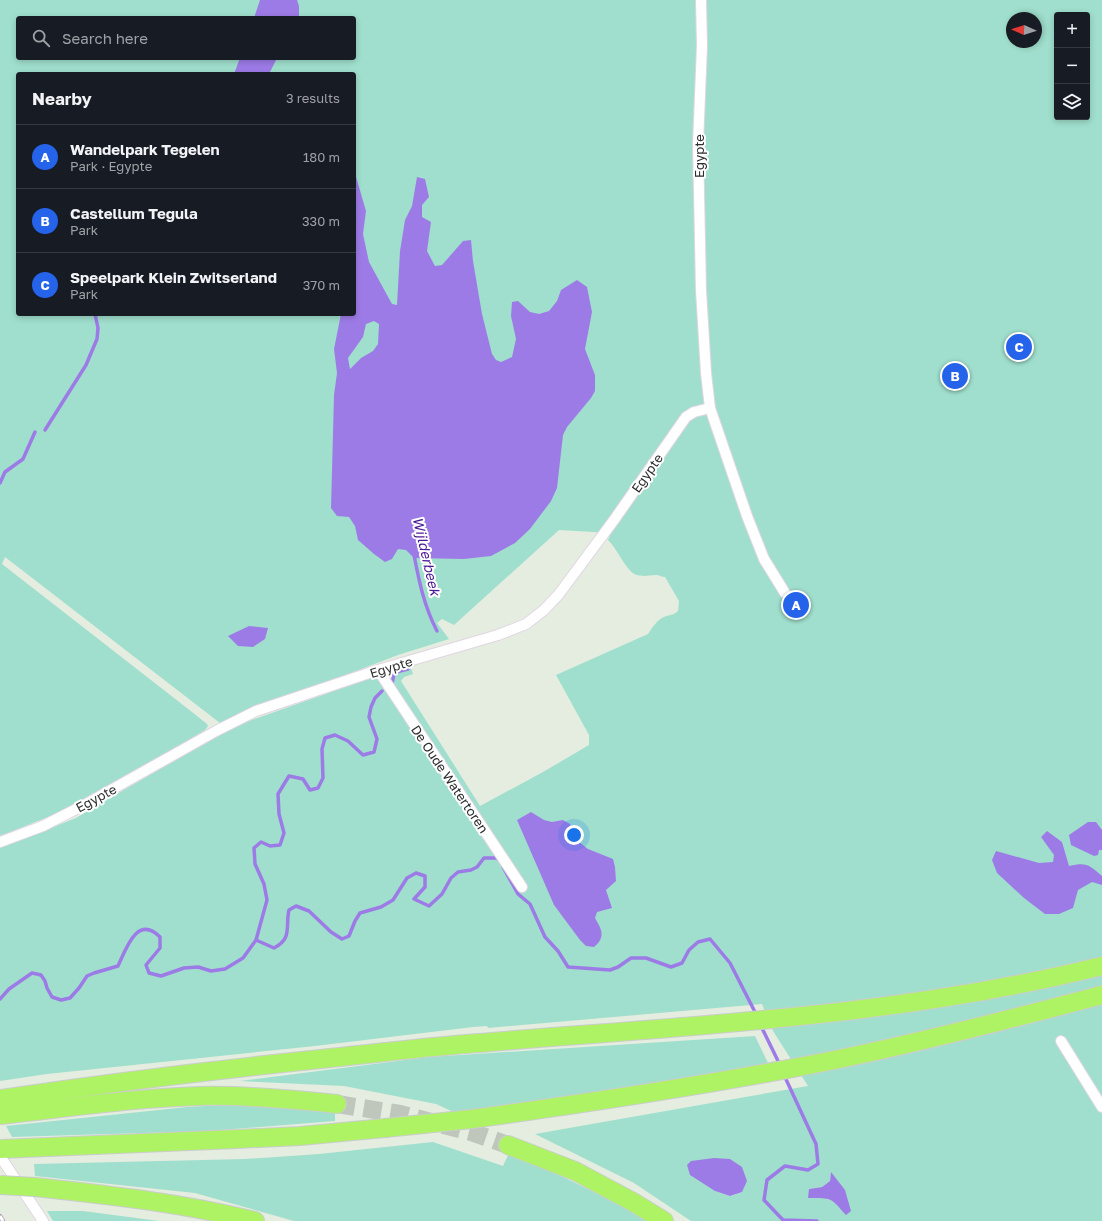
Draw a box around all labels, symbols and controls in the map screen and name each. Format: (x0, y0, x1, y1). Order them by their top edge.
north arrow (1006, 12, 1042, 48)
map controls (1054, 12, 1090, 120)
button: + (1054, 12, 1090, 48)
search box (16, 16, 356, 60)
icon: search (30, 27, 52, 49)
text: Search here (62, 29, 148, 47)
button: − (1054, 48, 1090, 84)
button: layers (1054, 84, 1090, 120)
text: Nearby (32, 88, 92, 109)
text: 3 results (286, 90, 340, 106)
street label: Egypte (691, 134, 707, 178)
text: Wandelpark Tegelen (70, 140, 220, 158)
text: A (40, 149, 50, 165)
text: 180 m (303, 149, 340, 165)
text: Park · Egypte (70, 158, 152, 174)
text: Castellum Tegula (70, 204, 198, 222)
text: B (40, 213, 50, 229)
text: 330 m (302, 213, 340, 229)
text: Park (70, 222, 98, 238)
text: Speelpark Klein Zwitserland (70, 268, 277, 286)
text: C (40, 277, 50, 293)
text: 370 m (303, 277, 340, 293)
text: Park (70, 286, 98, 302)
pin: C (1006, 332, 1032, 362)
pin: B (942, 361, 968, 391)
street label: Egypte (628, 450, 666, 496)
water label: Wijlderbeek (410, 515, 445, 599)
pin: A (783, 590, 809, 620)
street label: Egypte (368, 653, 414, 681)
street label: De Oude Watertoren (408, 722, 492, 836)
street label: Egypte (73, 781, 119, 815)
your location (564, 825, 584, 845)

